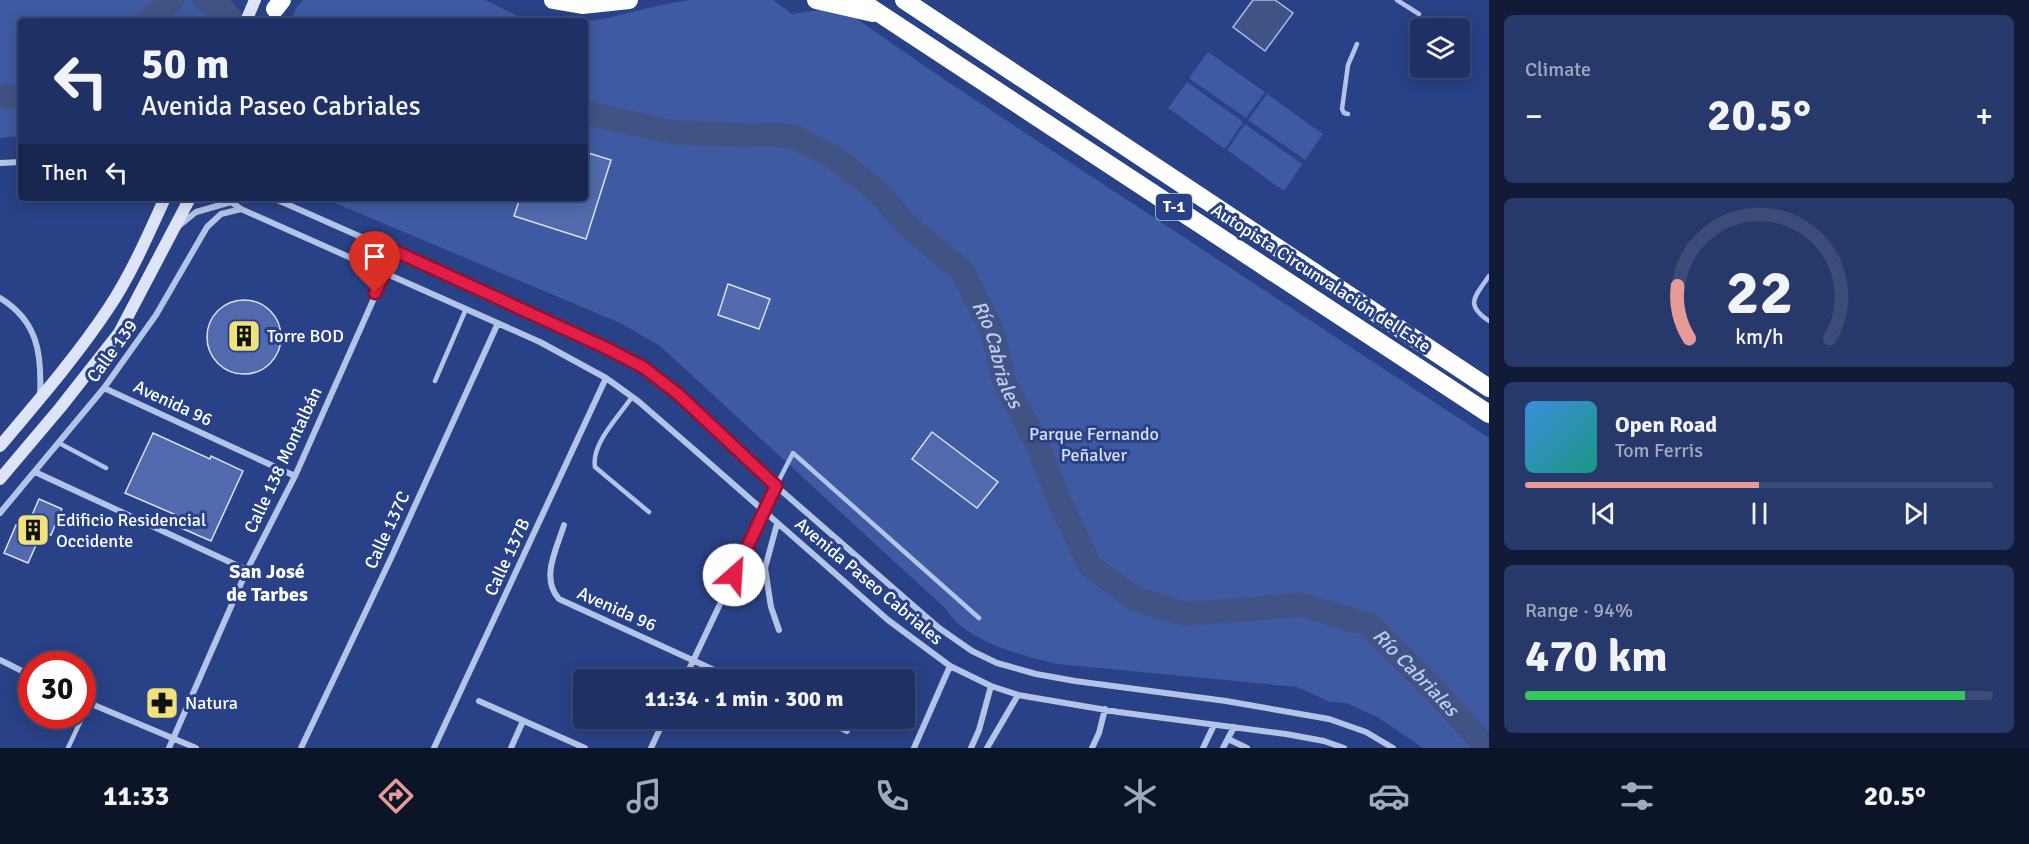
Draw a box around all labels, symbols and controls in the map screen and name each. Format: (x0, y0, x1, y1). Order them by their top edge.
map controls (1410, 18, 1470, 78)
button: layers (1410, 18, 1470, 78)
text: 50 m (141, 39, 230, 90)
icon: left (42, 42, 120, 120)
text: Climate (1525, 57, 1591, 82)
text: 20.5° (1707, 88, 1811, 143)
text: Avenida Paseo Cabriales (141, 90, 421, 123)
text: − (1525, 96, 1543, 137)
text: + (1975, 96, 1993, 137)
icon: left (100, 156, 133, 189)
text: Then (42, 159, 88, 186)
road number: T-1 (1156, 194, 1192, 220)
street label: Autopista Circunvalación del Este (1207, 199, 1435, 357)
pin (349, 231, 400, 293)
icon: arrive (358, 240, 391, 273)
text: 22 (1725, 255, 1793, 332)
water label: Río Cabriales (967, 296, 1029, 414)
street label: Calle 139 (82, 315, 142, 387)
building icon: Torre BOD (226, 318, 262, 354)
place label: Torre BOD (267, 325, 344, 347)
text: km/h (1735, 325, 1783, 351)
street label: Avenida 96 (130, 375, 216, 431)
street label: Calle 138 Montalbán (239, 383, 327, 537)
text: Open Road (1615, 411, 1717, 438)
park label: Parque Fernando Peñalver (1029, 423, 1159, 466)
text: Tom Ferris (1615, 438, 1703, 463)
street label: Calle 137C (359, 488, 415, 572)
icon: previous (1587, 497, 1620, 530)
icon: pause (1743, 497, 1776, 530)
icon: next (1899, 497, 1932, 530)
place label: Edificio Residencial Occidente (56, 509, 206, 552)
building icon: Edificio Residencial Occidente (15, 512, 51, 548)
street label: Avenida Paseo Cabriales (791, 513, 948, 649)
street label: Calle 137B (479, 515, 535, 599)
position arrow (702, 543, 766, 607)
district label: San José de Tarbes (226, 559, 308, 607)
street label: Avenida 96 (574, 582, 660, 636)
text: Range · 94% (1525, 598, 1633, 623)
water label: Río Cabriales (1368, 623, 1466, 723)
text: 470 km (1525, 629, 1668, 684)
speed limit sign: 30 (18, 651, 96, 729)
pharmacy icon: Natura (144, 685, 180, 721)
text: 11:34 · 1 min · 300 m (644, 685, 844, 712)
place label: Natura (185, 692, 238, 714)
icon: directions (375, 775, 417, 817)
icon: music (623, 775, 665, 817)
icon: phone (871, 775, 913, 817)
icon: climate (1119, 775, 1161, 817)
icon: car (1368, 775, 1410, 817)
icon: filters (1616, 775, 1658, 817)
text: 11:33 (103, 780, 169, 813)
text: 20.5° (1864, 780, 1926, 813)

